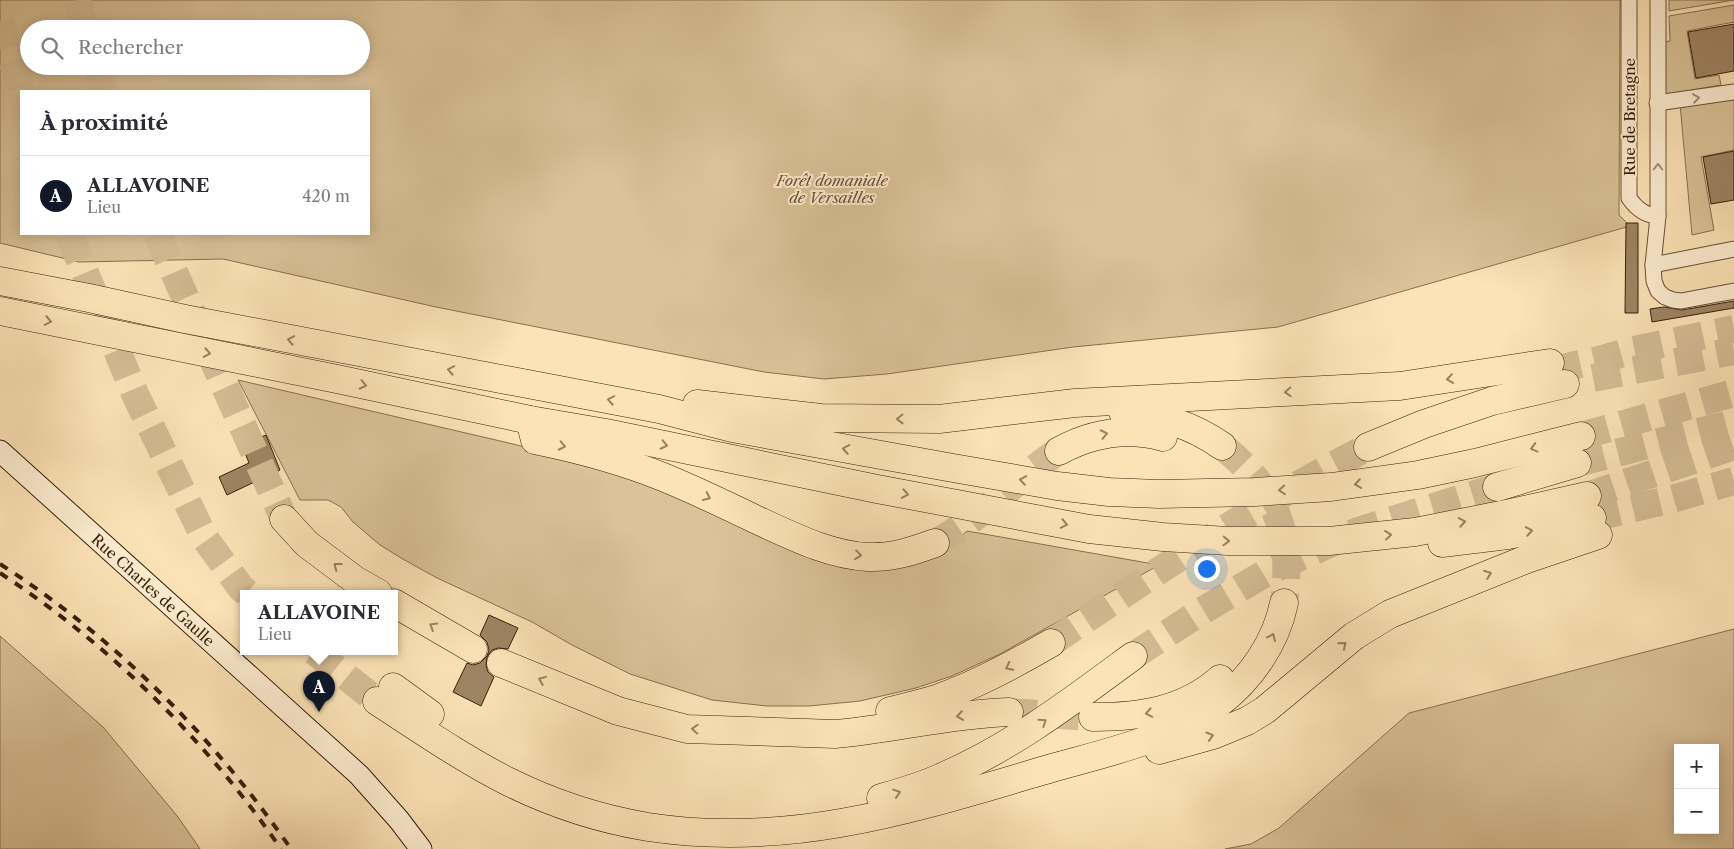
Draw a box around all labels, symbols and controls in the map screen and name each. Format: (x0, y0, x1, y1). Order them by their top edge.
search box (20, 20, 370, 75)
icon: search (38, 34, 66, 62)
text: Rechercher (78, 36, 183, 59)
street label: Rue de Bretagne (1620, 58, 1639, 176)
one-way arrow (1691, 93, 1700, 103)
text: À proximité (40, 110, 168, 135)
one-way arrow (1652, 163, 1663, 171)
park label: Forêt domaniale de Versailles (775, 171, 888, 207)
text: ALLAVOINE (87, 174, 209, 197)
text: A (50, 186, 62, 206)
text: 420 m (302, 186, 350, 206)
text: Lieu (87, 197, 121, 217)
one-way arrow (43, 315, 52, 326)
one-way arrow (287, 335, 296, 345)
one-way arrow (203, 348, 211, 358)
one-way arrow (447, 365, 455, 375)
one-way arrow (1446, 373, 1454, 384)
one-way arrow (358, 379, 367, 389)
one-way arrow (1284, 387, 1292, 397)
one-way arrow (606, 395, 615, 405)
one-way arrow (895, 414, 903, 424)
one-way arrow (1100, 429, 1109, 440)
one-way arrow (660, 439, 669, 450)
one-way arrow (558, 440, 567, 451)
one-way arrow (1529, 442, 1538, 453)
one-way arrow (841, 444, 850, 454)
one-way arrow (1019, 475, 1028, 485)
one-way arrow (1353, 478, 1362, 488)
one-way arrow (1278, 485, 1286, 496)
one-way arrow (900, 488, 909, 498)
one-way arrow (702, 490, 711, 501)
one-way arrow (1458, 517, 1467, 527)
one-way arrow (1060, 518, 1069, 529)
one-way arrow (1524, 527, 1533, 537)
street label: Rue Charles de Gaulle (87, 530, 219, 650)
one-way arrow (1384, 530, 1392, 541)
one-way arrow (1222, 536, 1230, 546)
one-way arrow (854, 550, 862, 560)
your location (1194, 556, 1220, 582)
one-way arrow (334, 564, 343, 572)
one-way arrow (1483, 570, 1491, 580)
popup (240, 590, 398, 655)
text: ALLAVOINE (258, 601, 380, 624)
one-way arrow (430, 623, 439, 633)
text: Lieu (258, 624, 292, 644)
one-way arrow (1266, 633, 1276, 642)
one-way arrow (1337, 643, 1346, 651)
one-way arrow (1005, 661, 1014, 671)
pin: A (303, 671, 335, 712)
one-way arrow (538, 675, 546, 685)
one-way arrow (1145, 708, 1154, 718)
one-way arrow (956, 710, 964, 721)
one-way arrow (1037, 718, 1046, 728)
one-way arrow (691, 724, 699, 735)
one-way arrow (1205, 732, 1213, 742)
map controls (1674, 744, 1719, 834)
button: + (1674, 744, 1719, 789)
one-way arrow (893, 789, 901, 799)
button: − (1674, 789, 1719, 834)

